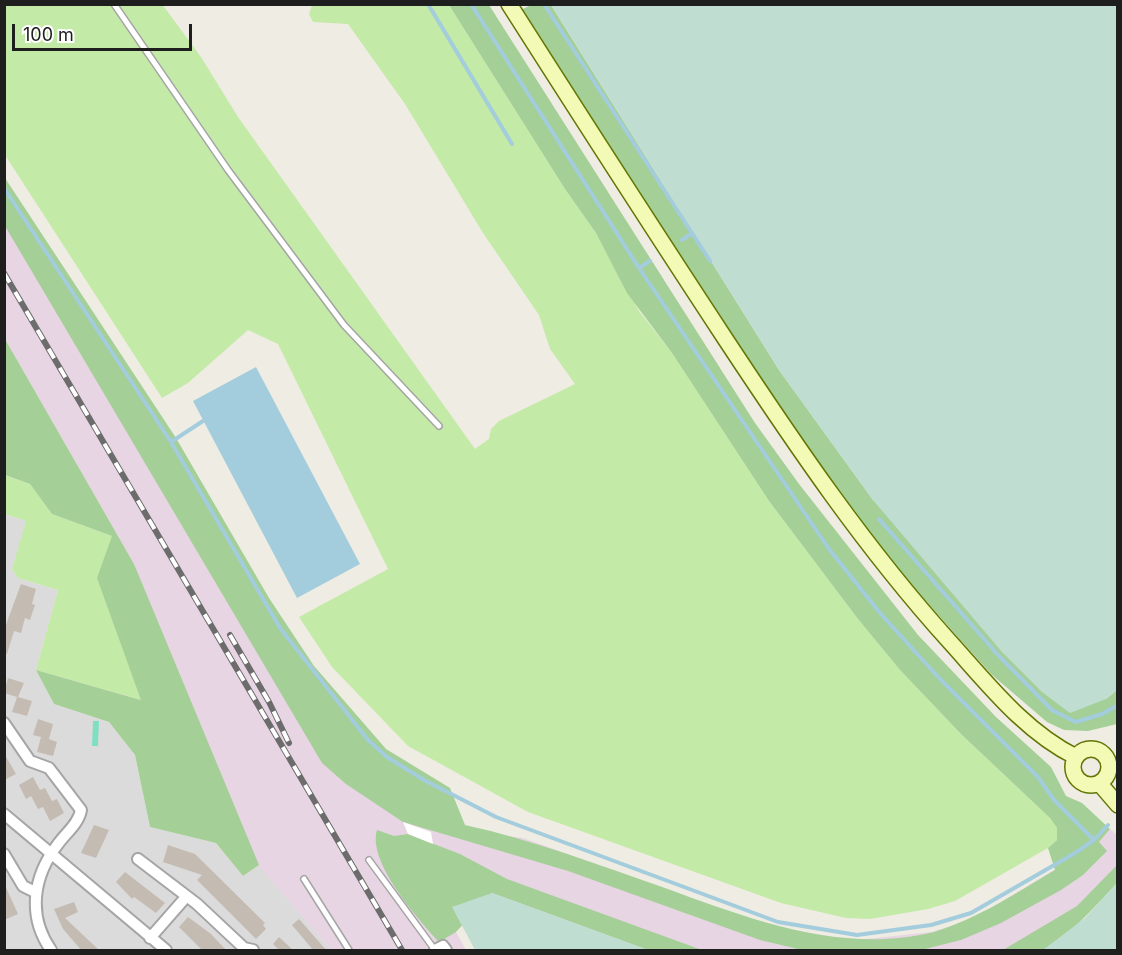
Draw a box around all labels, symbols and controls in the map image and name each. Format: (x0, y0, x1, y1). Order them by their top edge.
scale bar (15, 12, 195, 50)
text: 100 m (23, 24, 74, 45)

